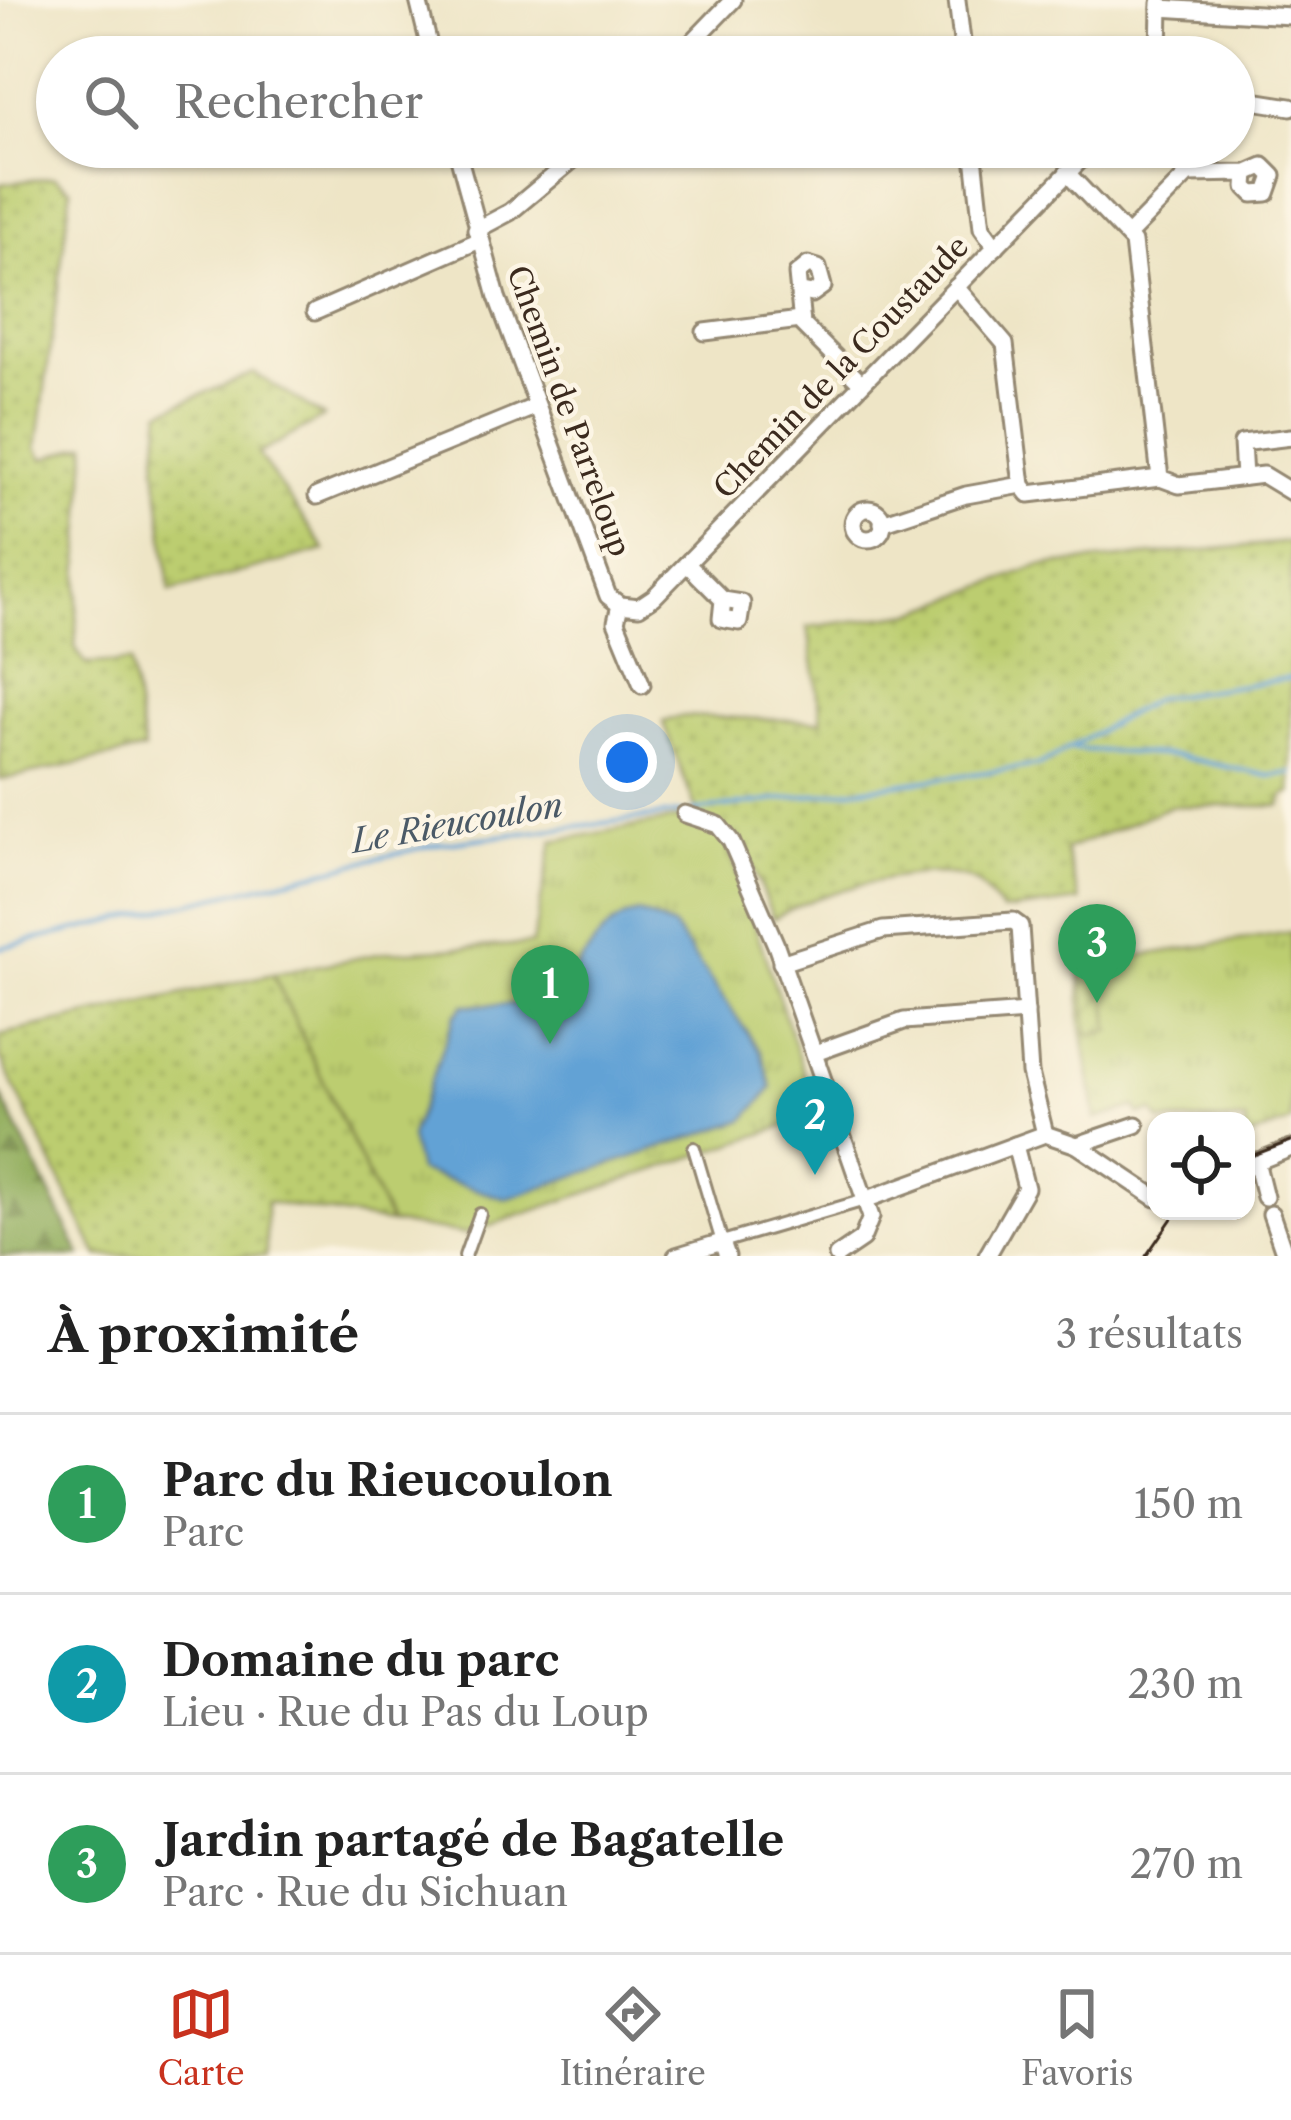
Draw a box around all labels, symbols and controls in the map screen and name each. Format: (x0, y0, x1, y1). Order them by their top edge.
search box (36, 36, 1255, 168)
icon: search (78, 69, 144, 135)
text: Rechercher (174, 74, 423, 130)
street label: Chemin de la Coustaude (706, 228, 976, 506)
street label: Chemin de Parreloup (499, 261, 639, 561)
your location (597, 732, 657, 792)
water label: Le Rieucoulon (345, 784, 566, 862)
pin: 3 (1058, 904, 1136, 1003)
pin: 1 (511, 945, 589, 1044)
pin: 2 (776, 1076, 854, 1175)
map controls (1147, 1112, 1255, 1220)
button: locate (1147, 1112, 1255, 1220)
text: À proximité (48, 1303, 359, 1365)
text: 3 résultats (1056, 1310, 1243, 1358)
text: Parc du Rieucoulon (162, 1452, 613, 1508)
text: 1 (78, 1480, 96, 1528)
text: 150 m (1134, 1480, 1243, 1528)
text: Parc (162, 1508, 244, 1556)
text: Domaine du parc (162, 1632, 559, 1688)
text: 2 (75, 1660, 99, 1708)
text: 230 m (1128, 1660, 1243, 1708)
text: Lieu · Rue du Pas du Loup (162, 1688, 649, 1736)
text: Jardin partagé de Bagatelle (162, 1812, 784, 1868)
text: 3 (76, 1840, 98, 1888)
text: 270 m (1130, 1840, 1243, 1888)
text: Parc · Rue du Sichuan (162, 1868, 568, 1916)
tab: Carte (158, 1981, 245, 2094)
tab: Itinéraire (560, 1981, 706, 2094)
tab: Favoris (1021, 1981, 1133, 2094)

